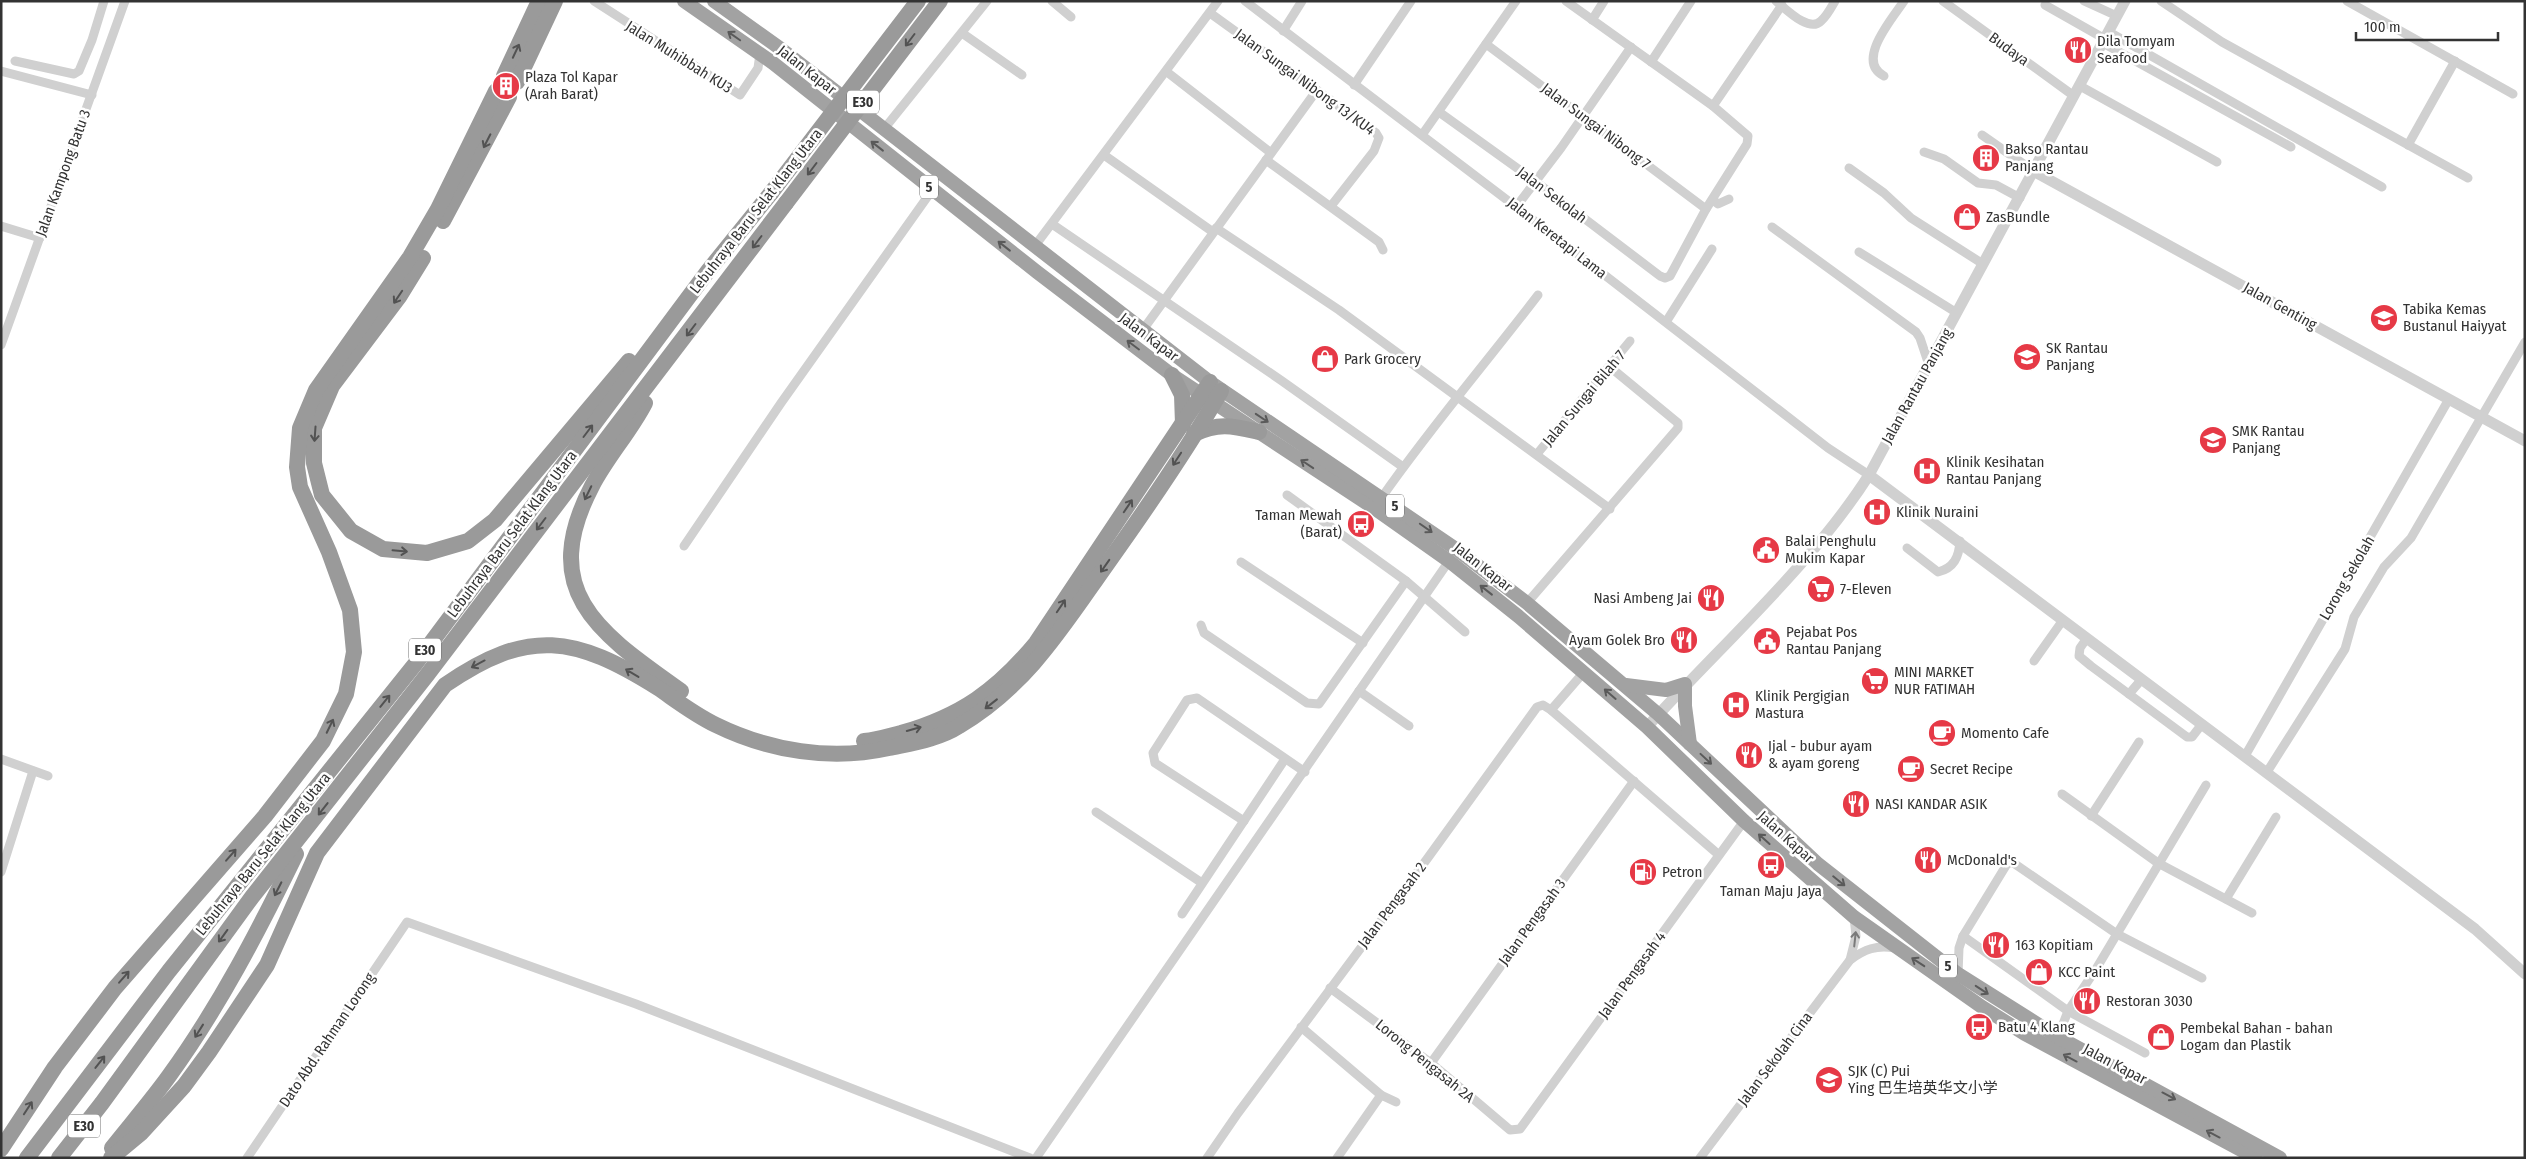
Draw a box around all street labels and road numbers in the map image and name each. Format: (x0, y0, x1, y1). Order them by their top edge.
street label: Jalan Muhibbah KU3 (622, 17, 736, 97)
street label: Jalan Sungai Nibong 13/KU4 (1231, 25, 1379, 139)
street label: Budaya (1985, 28, 2033, 70)
street label: Jalan Kapar (774, 41, 841, 99)
street label: Jalan Sungai Nibong 7 (1538, 79, 1654, 173)
road number: E30 (847, 90, 879, 114)
street label: Jalan Kampong Batu 3 (32, 107, 94, 239)
street label: Lebuhraya Baru Selat Klang Utara (686, 125, 826, 297)
street label: Jalan Sekolah (1514, 163, 1590, 227)
road number: 5 (920, 176, 938, 198)
street label: Jalan Keretapi Lama (1504, 193, 1610, 283)
street label: Jalan Genting (2240, 278, 2320, 334)
street label: Jalan Kapar (1116, 309, 1183, 366)
street label: Jalan Rantau Panjang (1878, 325, 1956, 447)
street label: Jalan Sungai Bilah 7 (1539, 347, 1629, 449)
street label: Lebuhraya Baru Selat Klang Utara (443, 447, 581, 621)
road number: 5 (1386, 494, 1404, 518)
street label: Lorong Sekolah (2316, 533, 2378, 623)
street label: Jalan Kapar (1450, 538, 1517, 596)
road number: E30 (409, 638, 441, 662)
street label: Lebuhraya Baru Selat Klang Utara (192, 769, 334, 939)
street label: Jalan Kapar (1754, 807, 1818, 867)
street label: Jalan Pengasah 2 (1354, 858, 1430, 951)
street label: Jalan Pengasah 3 (1495, 875, 1570, 969)
street label: Jalan Pengasah 4 (1594, 928, 1670, 1022)
road number: 5 (1939, 954, 1957, 978)
street label: Dato Abd. Rahman Lorong (275, 969, 379, 1111)
street label: Jalan Sekolah Cina (1734, 1009, 1816, 1109)
street label: Lorong Pengasah 2A (1372, 1016, 1478, 1106)
street label: Jalan Kapar (2080, 1040, 2151, 1089)
road number: E30 (68, 1114, 100, 1138)

